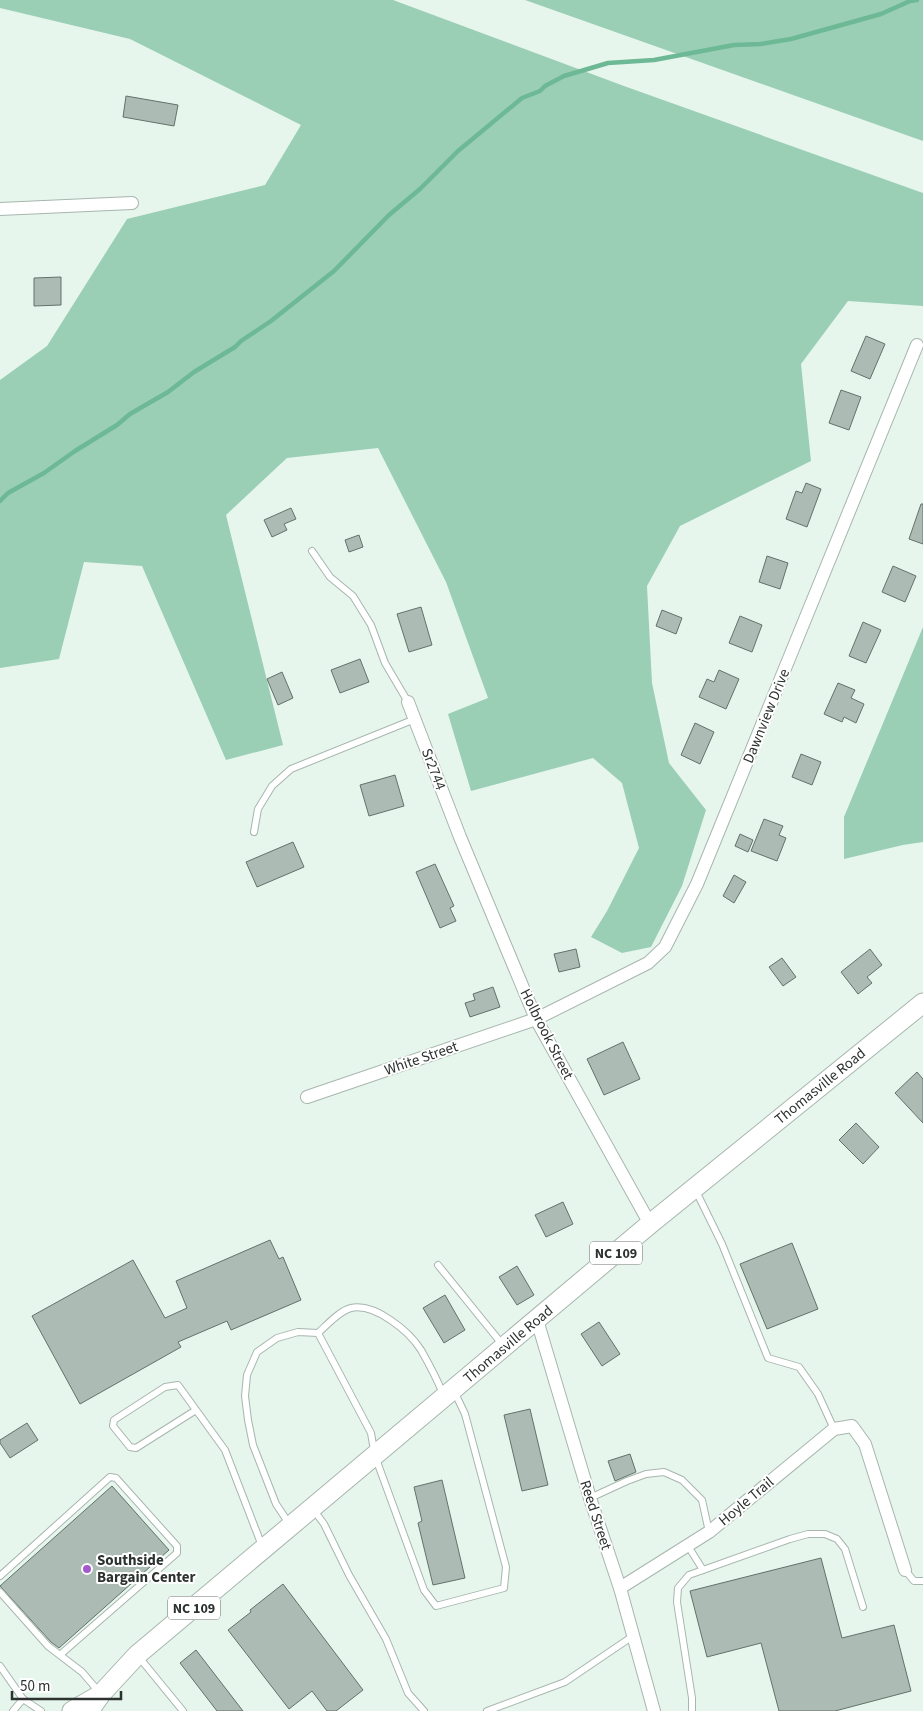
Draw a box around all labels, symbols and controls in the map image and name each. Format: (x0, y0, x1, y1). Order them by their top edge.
street label: Dawnview Drive (738, 666, 795, 767)
street label: Sr2744 (416, 745, 451, 794)
street label: Holbrook Street (515, 985, 578, 1083)
street label: White Street (382, 1036, 461, 1081)
street label: Thomasville Road (770, 1043, 870, 1130)
road number: NC 109 (590, 1242, 642, 1264)
street label: Thomasville Road (459, 1300, 558, 1388)
street label: Hoyle Trail (714, 1472, 779, 1531)
street label: Reed Street (574, 1478, 617, 1553)
place label: Southside Bargain Center (97, 1550, 195, 1588)
marker: Southside Bargain Center (81, 1563, 93, 1575)
road number: NC 109 (168, 1596, 220, 1620)
scale bar (12, 1668, 121, 1700)
text: 50 m (20, 1676, 50, 1697)

